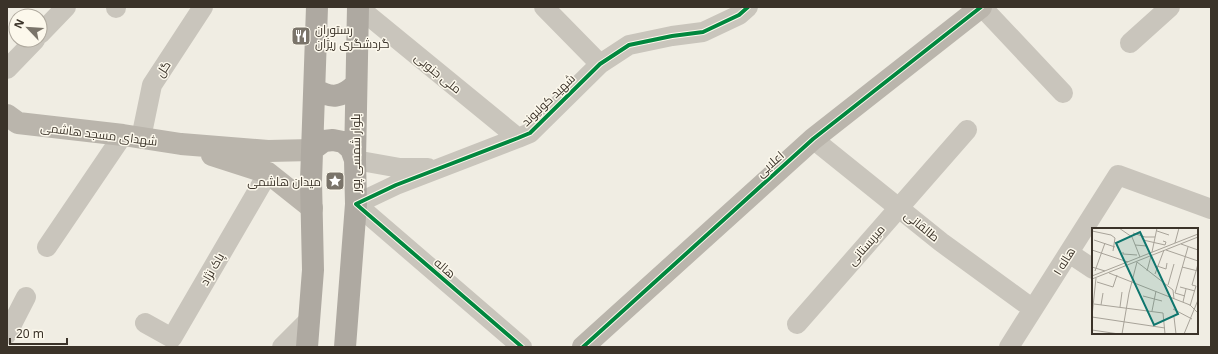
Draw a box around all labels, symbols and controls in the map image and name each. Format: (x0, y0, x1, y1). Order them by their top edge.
north arrow (8, 8, 48, 48)
text: N (10, 16, 27, 31)
place label: رستوران گردشگری ریژان (315, 21, 390, 52)
restaurant icon: رستوران گردشگری ریژان (290, 25, 312, 47)
street label: ملی جنوبی (411, 49, 465, 97)
street label: گل (151, 57, 175, 81)
street label: شهید کولیوند (517, 70, 579, 130)
street label: بلوار شمسی پور (347, 114, 365, 193)
street label: شهدای مسجد هاشمی (39, 118, 159, 150)
street label: اعلایی (752, 147, 788, 181)
place icon: میدان هاشمی (324, 170, 346, 192)
place label: میدان هاشمی (247, 173, 321, 190)
street label: طالقانی (901, 207, 943, 245)
street label: میربستانی (843, 221, 889, 269)
inset map (1092, 228, 1198, 334)
street label: هاله ۱ (1049, 244, 1079, 278)
street label: پاک نژاد (196, 249, 229, 289)
street label: هاله (431, 254, 459, 282)
scale bar (10, 320, 67, 346)
text: 20 m (16, 325, 44, 342)

